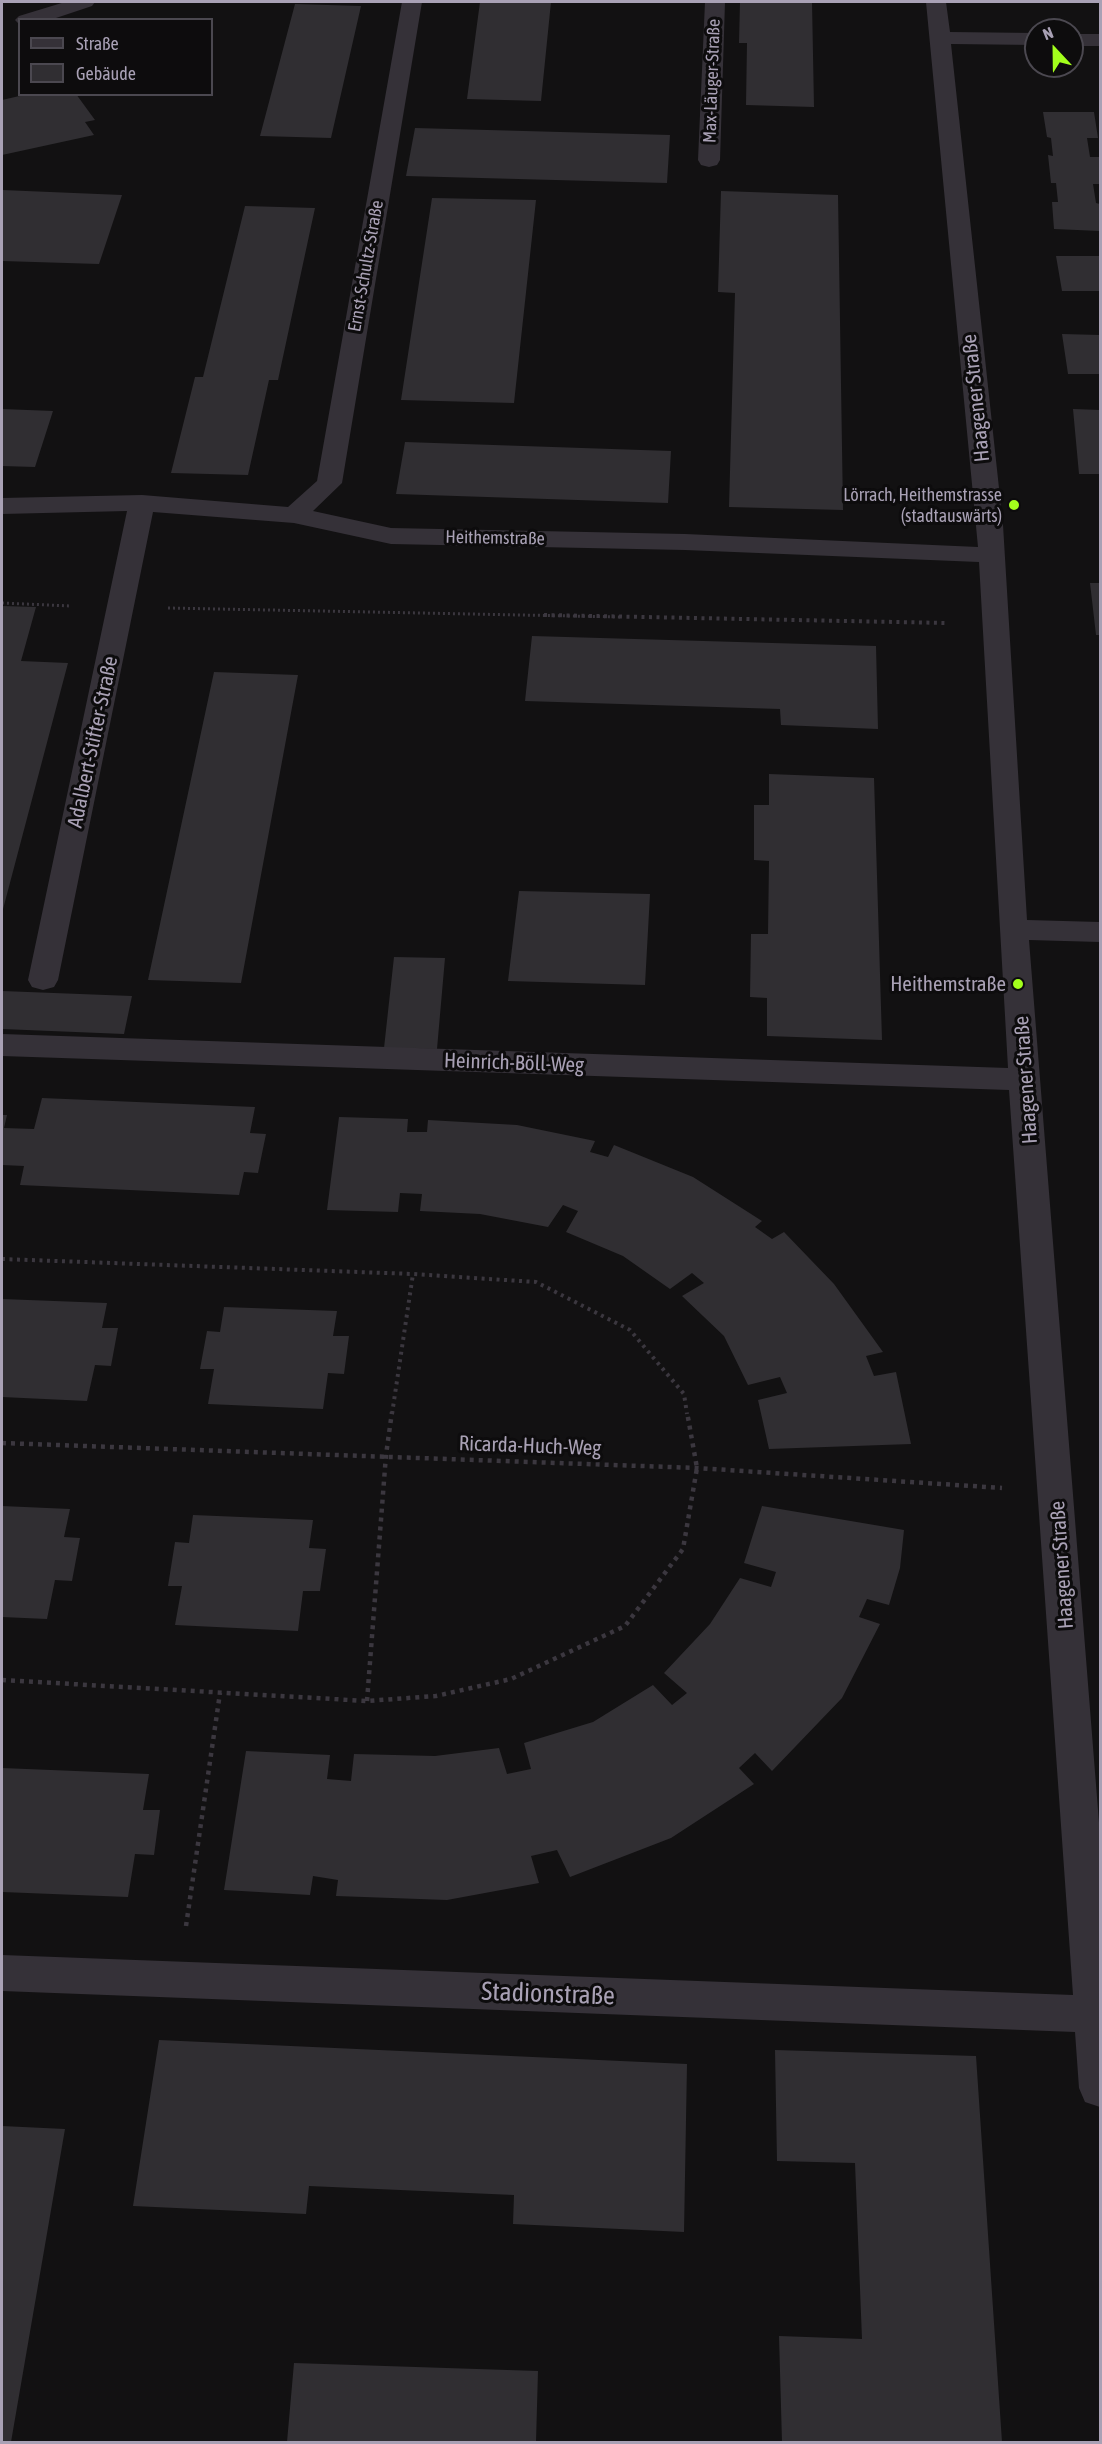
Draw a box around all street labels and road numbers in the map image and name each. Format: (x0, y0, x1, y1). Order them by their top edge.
street label: Max-Läuger-Straße (699, 19, 725, 143)
street label: Ernst-Schultz-Straße (344, 199, 388, 333)
street label: Haagener Straße (957, 333, 995, 463)
street label: Heithemstraße (445, 526, 545, 550)
street label: Adalbert-Stifter-Straße (63, 654, 123, 830)
street label: Haagener Straße (1009, 1015, 1043, 1145)
street label: Heinrich-Böll-Weg (443, 1048, 585, 1078)
street label: Ricarda-Huch-Weg (458, 1431, 602, 1461)
street label: Haagener Straße (1045, 1500, 1079, 1630)
street label: Stadionstraße (481, 1976, 615, 2012)

